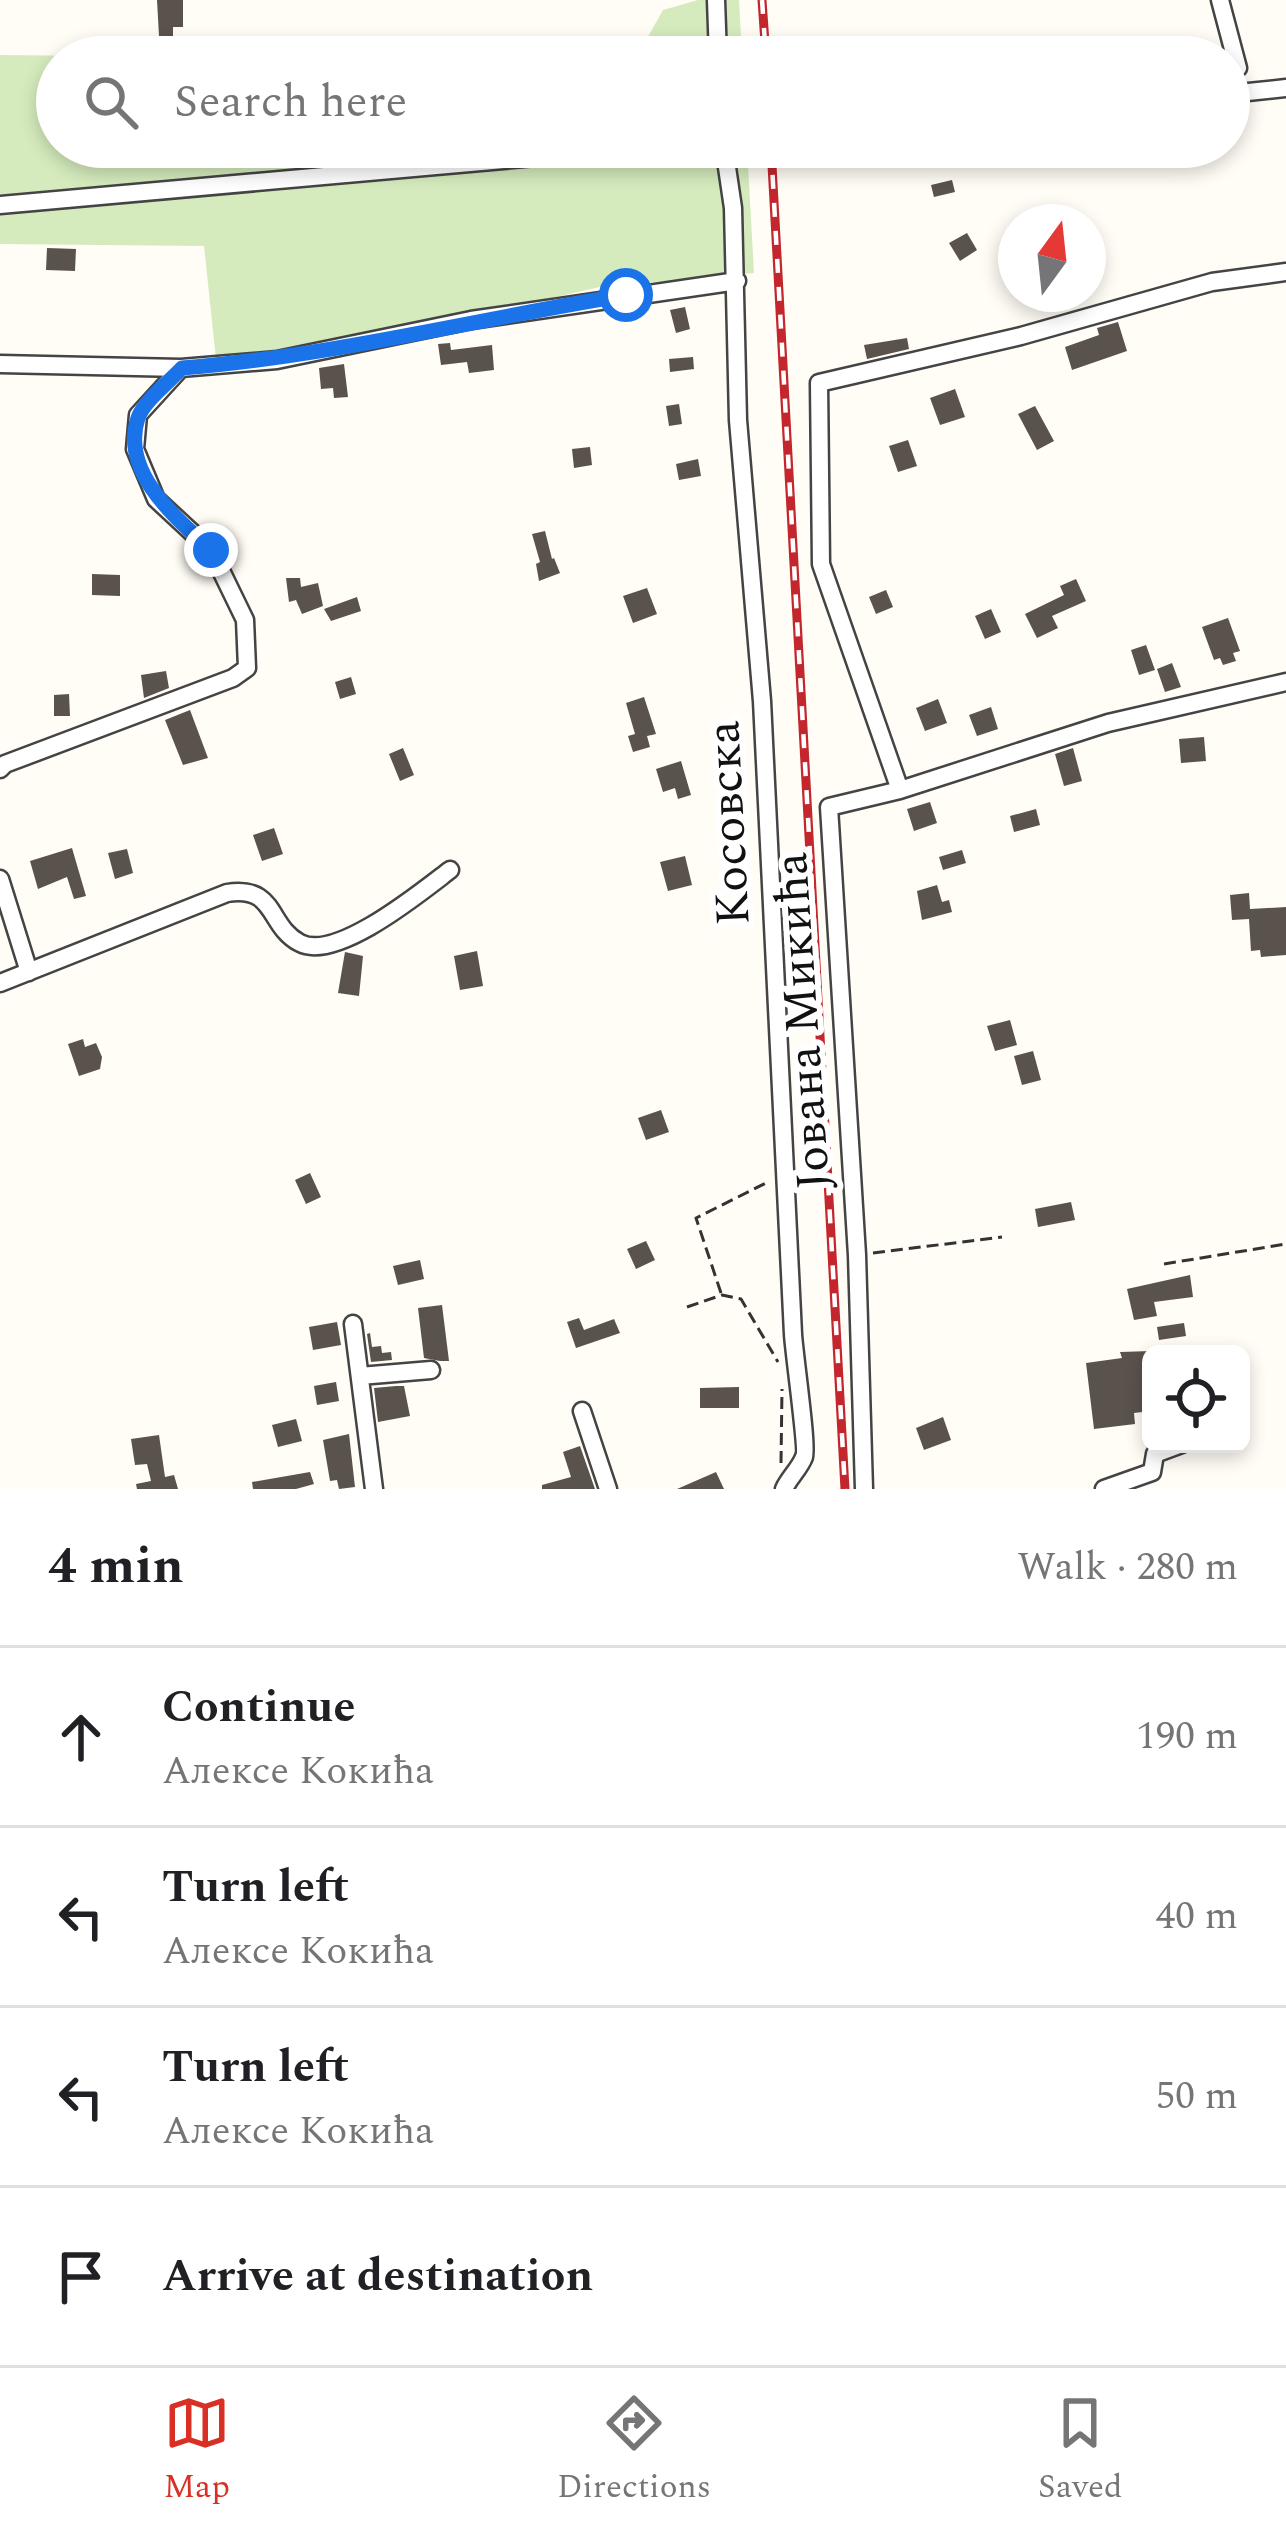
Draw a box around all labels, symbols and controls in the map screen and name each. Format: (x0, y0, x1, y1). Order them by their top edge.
search box (36, 36, 1250, 168)
text: Search here (174, 68, 407, 137)
icon: search (78, 69, 144, 135)
north arrow (998, 204, 1106, 312)
route start (599, 268, 653, 322)
route end (184, 523, 238, 577)
street label: Косовска (687, 719, 771, 927)
street label: Јована Микића (755, 850, 851, 1192)
map controls (1142, 1345, 1250, 1453)
button: locate (1142, 1345, 1250, 1453)
text: 4 min (48, 1528, 184, 1606)
text: Walk · 280 m (1017, 1538, 1238, 1597)
text: Continue (162, 1673, 355, 1742)
icon: ahead (48, 1704, 114, 1770)
text: 190 m (1136, 1707, 1238, 1766)
text: Алексе Кокића (162, 1742, 434, 1801)
text: Turn left (162, 1853, 349, 1922)
icon: left (48, 1884, 114, 1950)
text: 40 m (1156, 1887, 1238, 1946)
text: Алексе Кокића (162, 1922, 434, 1981)
text: Turn left (162, 2033, 349, 2102)
icon: left (48, 2064, 114, 2130)
text: 50 m (1156, 2067, 1238, 2126)
text: Алексе Кокића (162, 2102, 434, 2161)
text: Arrive at destination (162, 2242, 593, 2311)
icon: arrive (48, 2244, 114, 2310)
tab: Map (163, 2390, 230, 2512)
tab: Directions (557, 2390, 711, 2512)
tab: Saved (1038, 2390, 1123, 2512)

